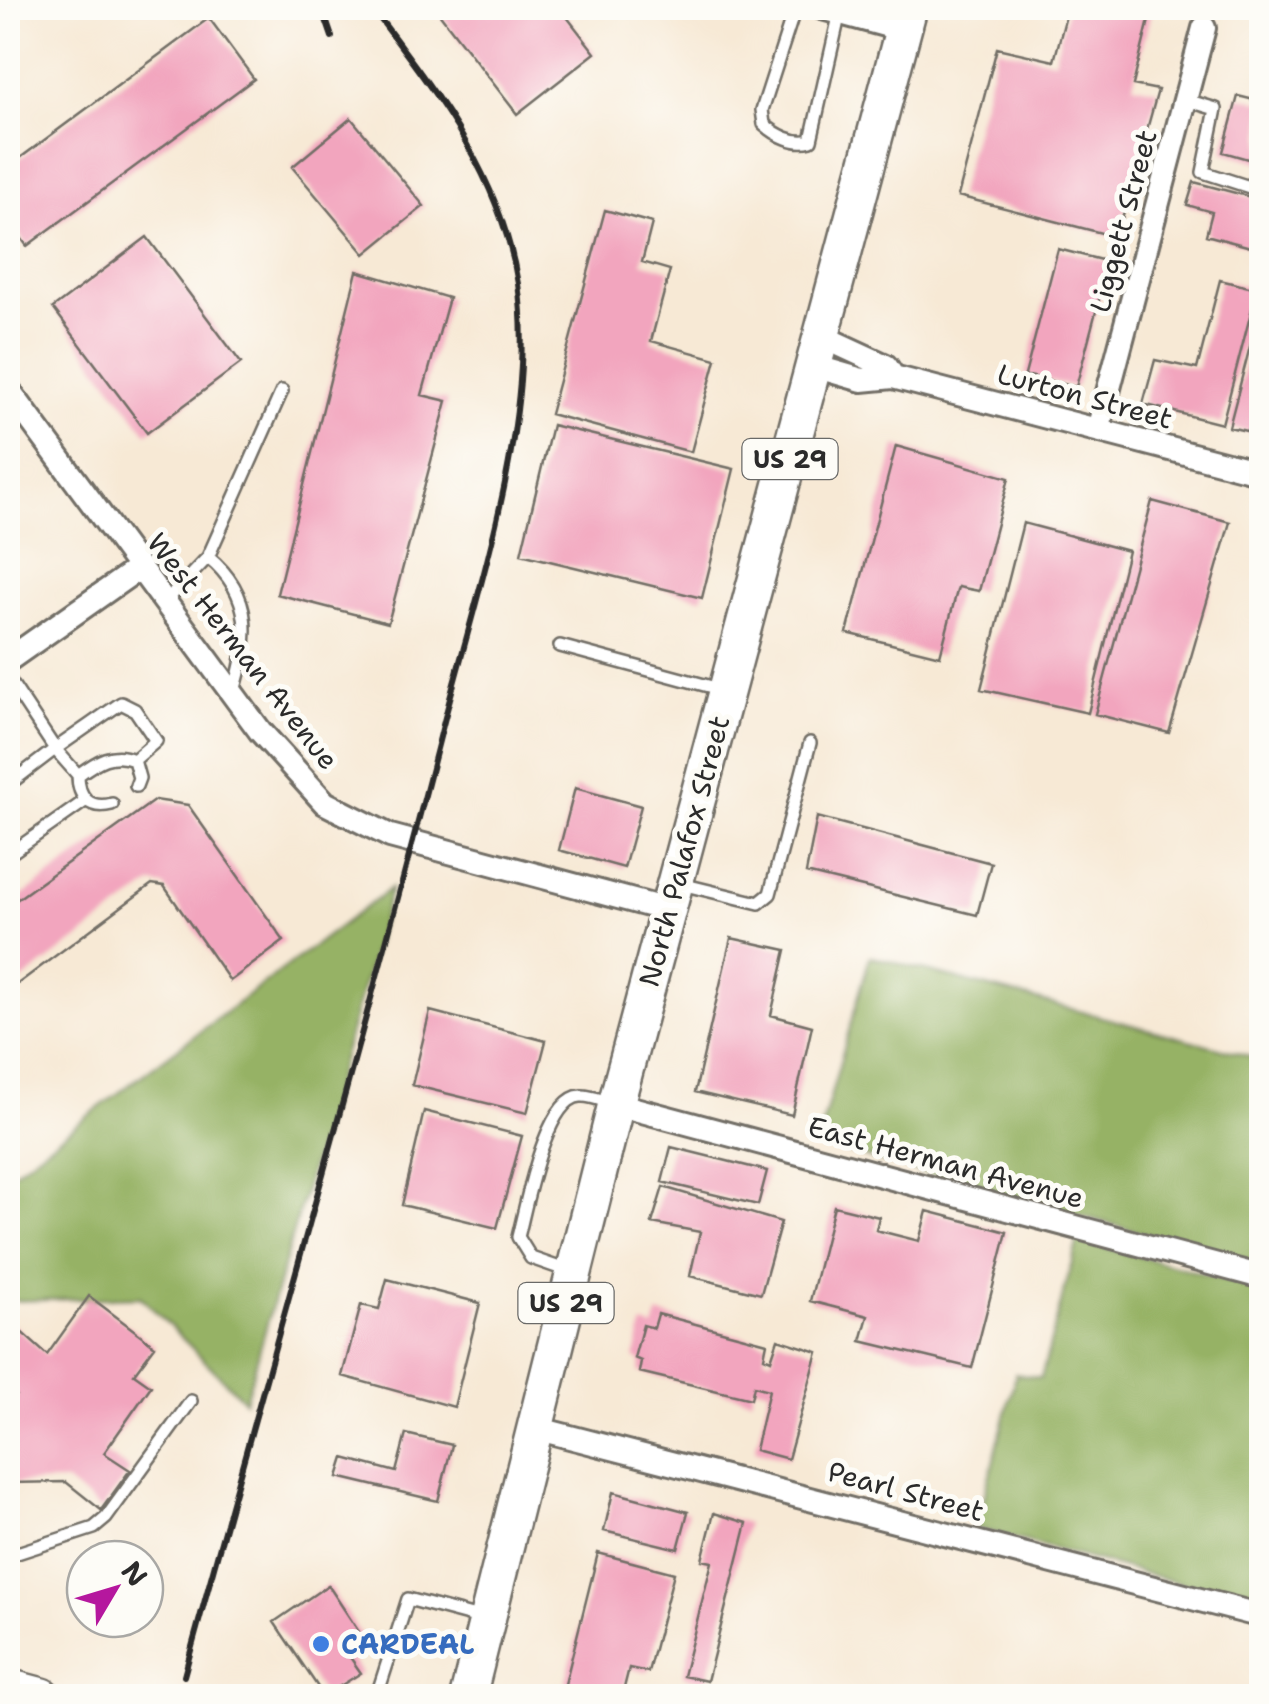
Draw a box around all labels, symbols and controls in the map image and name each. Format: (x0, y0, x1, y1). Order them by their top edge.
street label: Liggett Street (1080, 126, 1166, 316)
street label: Lurton Street (993, 354, 1177, 438)
road number: US 29 (742, 439, 838, 479)
street label: West Herman Avenue (138, 525, 348, 777)
street label: North Palafox Street (630, 711, 738, 991)
street label: East Herman Avenue (804, 1107, 1088, 1217)
road number: US 29 (518, 1283, 614, 1323)
street label: Pearl Street (824, 1452, 988, 1530)
north arrow (65, 1539, 165, 1639)
text: N (113, 1553, 157, 1594)
place label: CARDEAL (341, 1625, 474, 1663)
marker: CARDEAL (310, 1633, 332, 1655)

